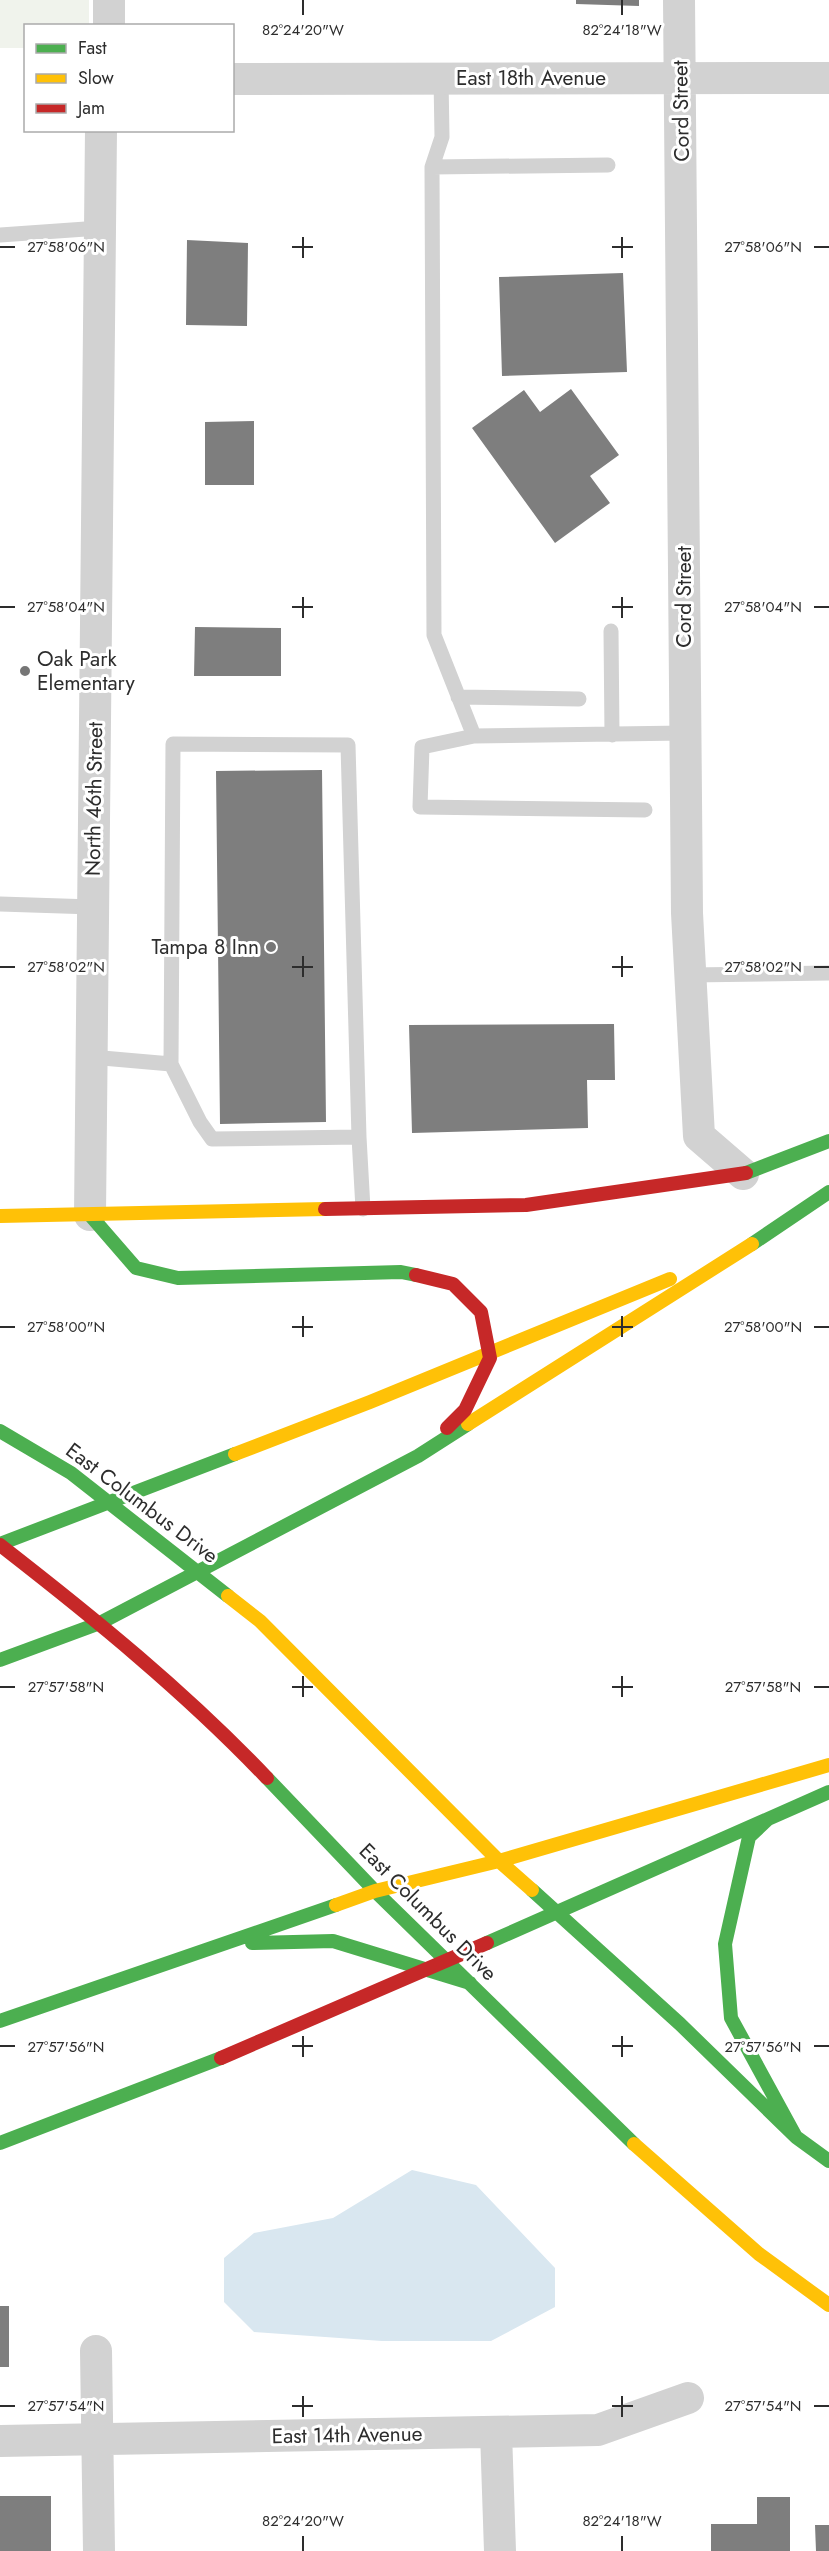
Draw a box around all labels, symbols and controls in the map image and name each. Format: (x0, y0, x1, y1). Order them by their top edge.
text: 82°24'20"W (262, 19, 344, 41)
text: 82°24'18"W (582, 19, 662, 41)
legend (24, 24, 234, 132)
text: Fast (78, 35, 107, 61)
street label: Cord Street (665, 60, 697, 162)
street label: East 18th Avenue (456, 63, 606, 93)
text: Slow (78, 65, 115, 91)
text: Jam (76, 95, 105, 121)
text: 27°58'06"N (27, 236, 105, 258)
text: 27°58'06"N (724, 236, 802, 258)
street label: Cord Street (669, 546, 699, 648)
text: 27°58'04"N (27, 596, 105, 618)
text: 27°58'04"N (724, 596, 802, 618)
place label: Oak Park Elementary (37, 644, 135, 698)
marker: Oak Park Elementary (18, 664, 32, 678)
street label: North 46th Street (78, 722, 110, 876)
place label: Tampa 8 Inn (152, 932, 259, 962)
marker: Tampa 8 Inn (264, 940, 278, 954)
text: 27°58'02"N (27, 956, 105, 978)
text: 27°58'02"N (724, 956, 802, 978)
text: 27°58'00"N (27, 1316, 105, 1338)
text: 27°58'00"N (724, 1316, 802, 1338)
street label: East Columbus Drive (60, 1436, 225, 1570)
text: 27°57'58"N (28, 1676, 104, 1698)
text: 27°57'58"N (725, 1676, 801, 1698)
street label: East Columbus Drive (352, 1836, 504, 1988)
text: 27°57'56"N (28, 2036, 104, 2058)
text: 27°57'56"N (725, 2036, 801, 2058)
text: 27°57'54"N (28, 2395, 105, 2417)
text: 27°57'54"N (725, 2395, 802, 2417)
street label: East 14th Avenue (271, 2419, 423, 2451)
text: 82°24'20"W (262, 2510, 344, 2532)
text: 82°24'18"W (582, 2510, 662, 2532)

